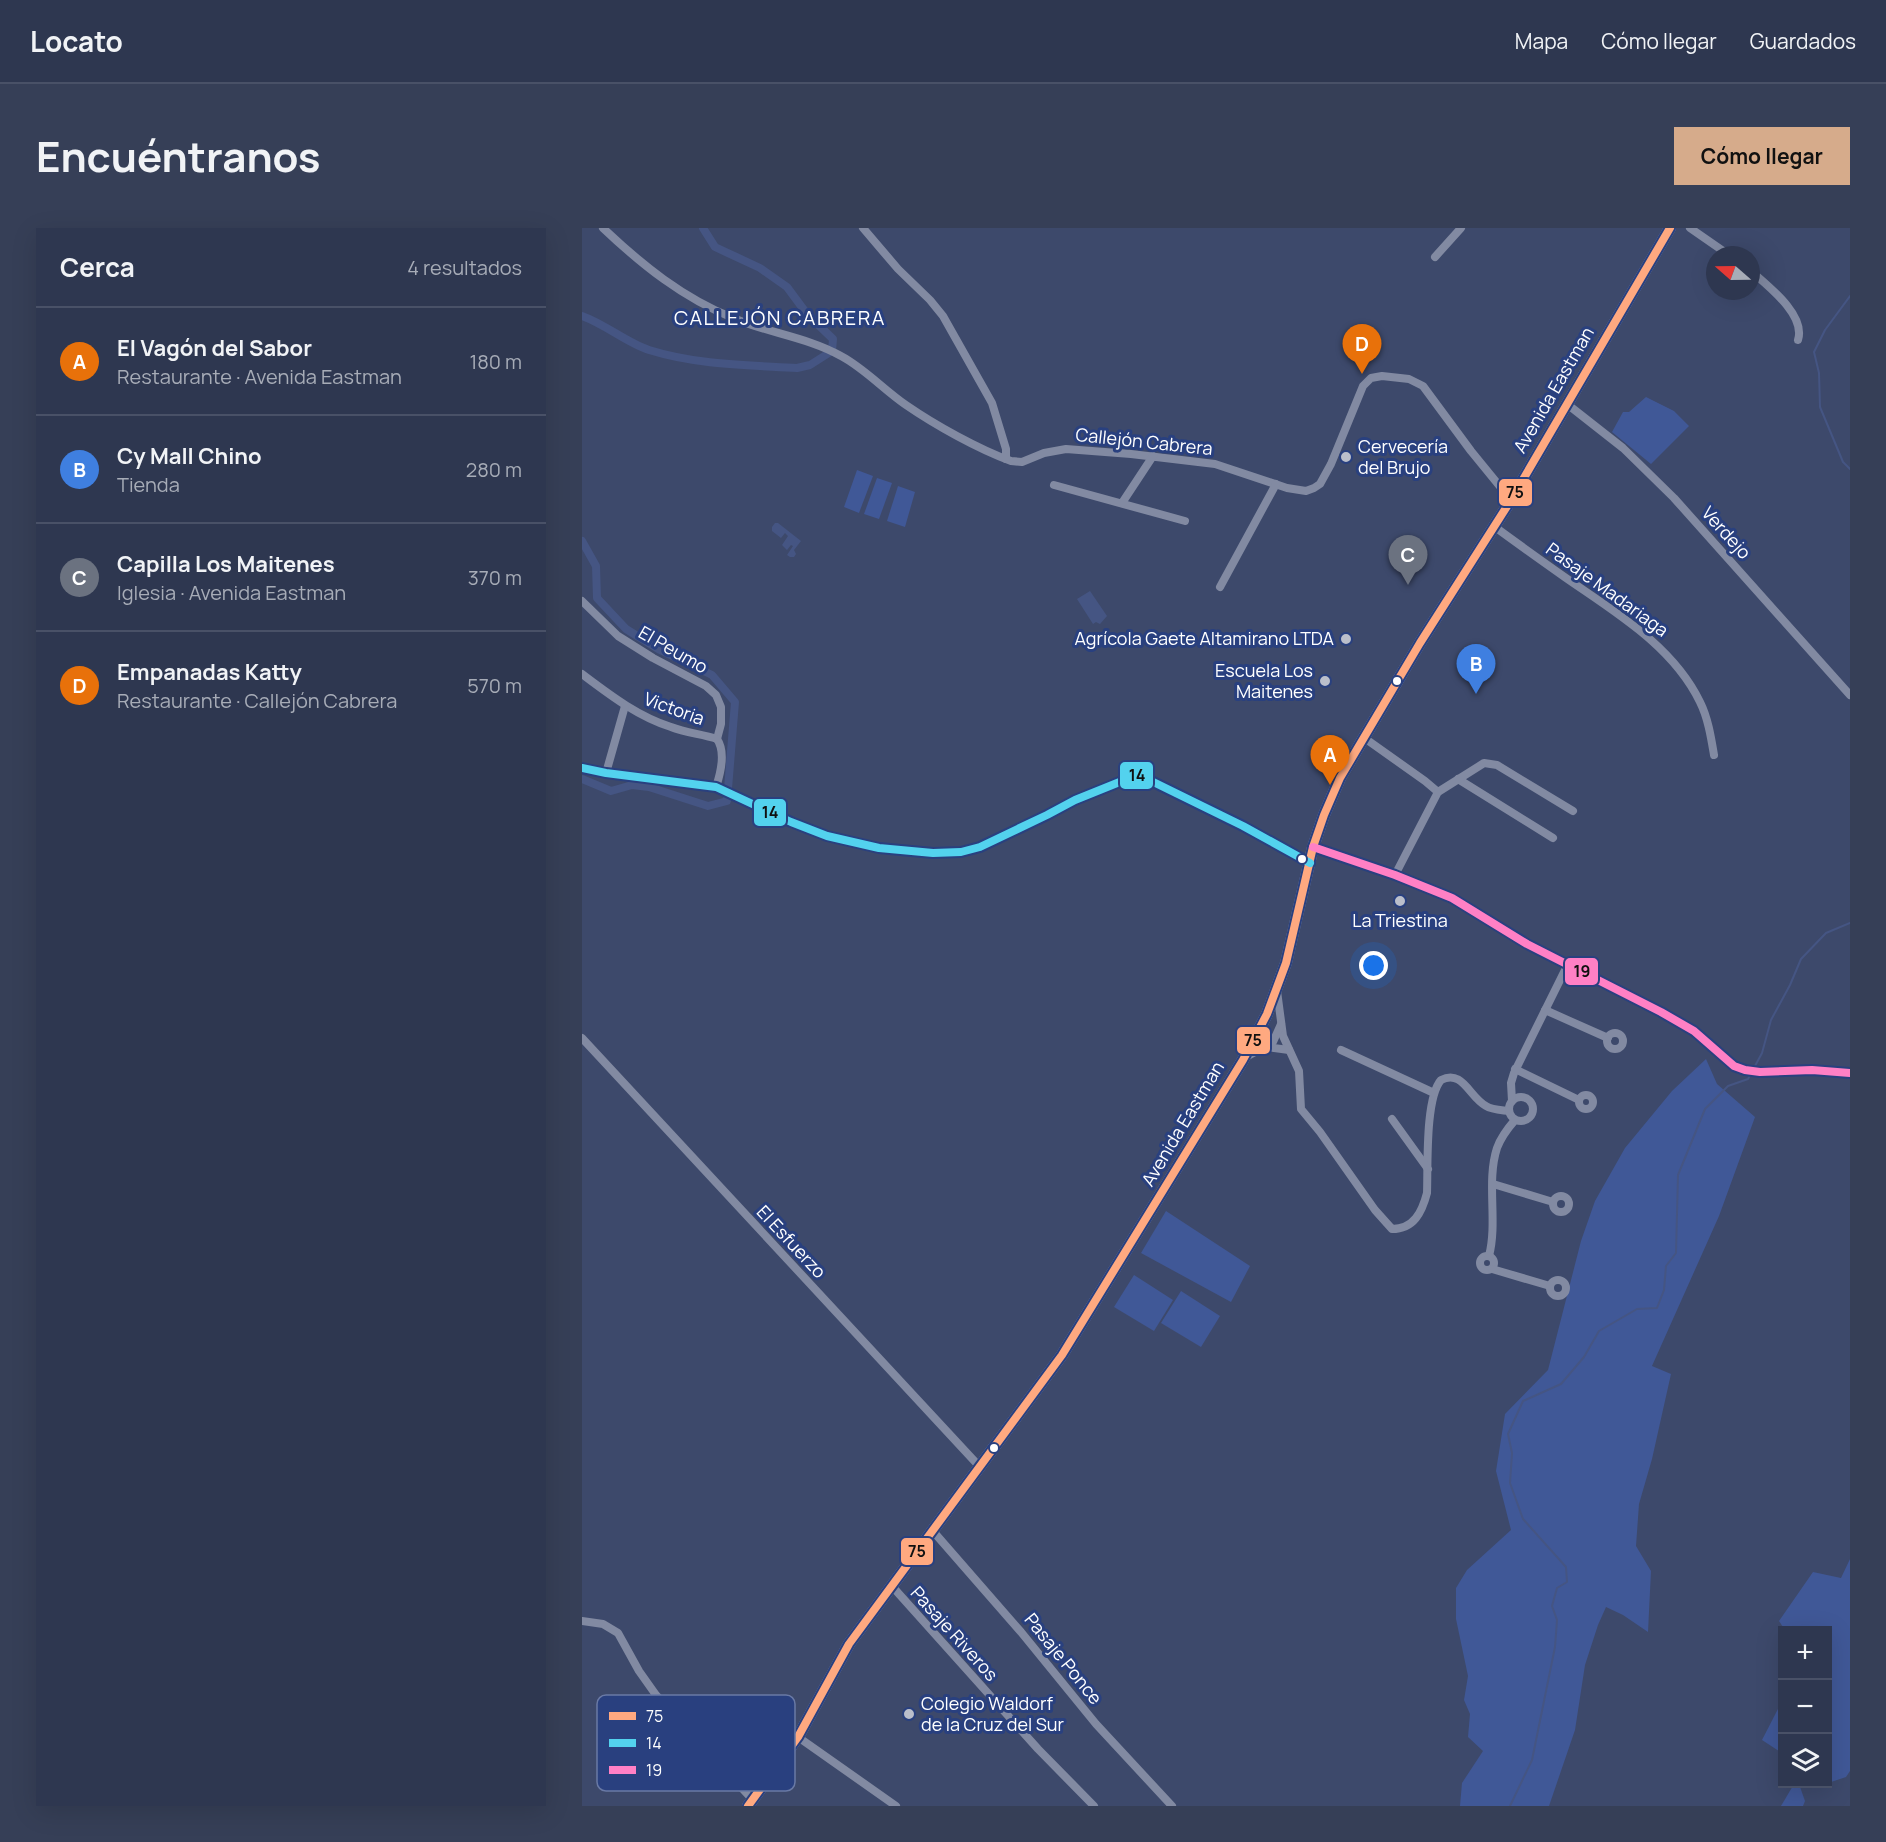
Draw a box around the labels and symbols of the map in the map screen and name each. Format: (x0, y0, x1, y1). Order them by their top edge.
north arrow (1706, 246, 1760, 300)
district label: CALLEJÓN CABRERA (674, 304, 886, 331)
street label: Avenida Eastman (1507, 322, 1599, 457)
pin: D (1342, 324, 1382, 374)
street label: Callejón Cabrera (1074, 422, 1214, 460)
place label: Cervecería del Brujo (1358, 434, 1448, 479)
marker: Cervecería del Brujo (1339, 450, 1353, 464)
line badge: 75 (1498, 478, 1533, 507)
text: 75 (1506, 481, 1524, 503)
street label: Verdejo (1697, 501, 1757, 564)
pin: C (1388, 536, 1428, 585)
street label: Pasaje Madariaga (1542, 537, 1674, 642)
street label: El Peumo (635, 620, 712, 679)
place label: Agrícola Gaete Altamirano LTDA (1074, 626, 1335, 650)
marker: Agrícola Gaete Altamirano LTDA (1339, 632, 1353, 646)
pin: B (1456, 644, 1496, 694)
place label: Escuela Los Maitenes (1215, 658, 1313, 703)
marker: Escuela Los Maitenes (1318, 674, 1332, 688)
unlabelled marker (1391, 675, 1403, 687)
street label: Victoria (641, 686, 708, 730)
pin: A (1310, 736, 1350, 785)
line badge: 14 (1119, 761, 1154, 790)
text: 14 (1129, 764, 1145, 786)
line badge: 14 (753, 798, 787, 827)
text: 14 (762, 801, 778, 823)
unlabelled marker (1296, 853, 1308, 865)
marker: La Triestina (1393, 894, 1407, 908)
place label: La Triestina (1352, 908, 1448, 932)
your location (1359, 951, 1388, 980)
line badge: 19 (1564, 957, 1599, 986)
text: 19 (1574, 960, 1590, 982)
line badge: 75 (1236, 1026, 1271, 1055)
text: 75 (1244, 1029, 1262, 1051)
street label: Avenida Eastman (1135, 1057, 1229, 1190)
street label: El Esfuerzo (752, 1200, 832, 1283)
unlabelled marker (988, 1442, 1000, 1454)
line badge: 75 (900, 1537, 934, 1566)
text: 75 (908, 1540, 926, 1562)
street label: Pasaje Riveros (906, 1581, 1004, 1686)
street label: Pasaje Ponce (1020, 1608, 1108, 1709)
place label: Colegio Waldorf de la Cruz del Sur (921, 1691, 1065, 1736)
legend (597, 1695, 795, 1791)
text: 75 (646, 1705, 663, 1727)
marker: Colegio Waldorf de la Cruz del Sur (902, 1707, 916, 1721)
text: 14 (646, 1732, 662, 1754)
text: 19 (646, 1759, 662, 1781)

